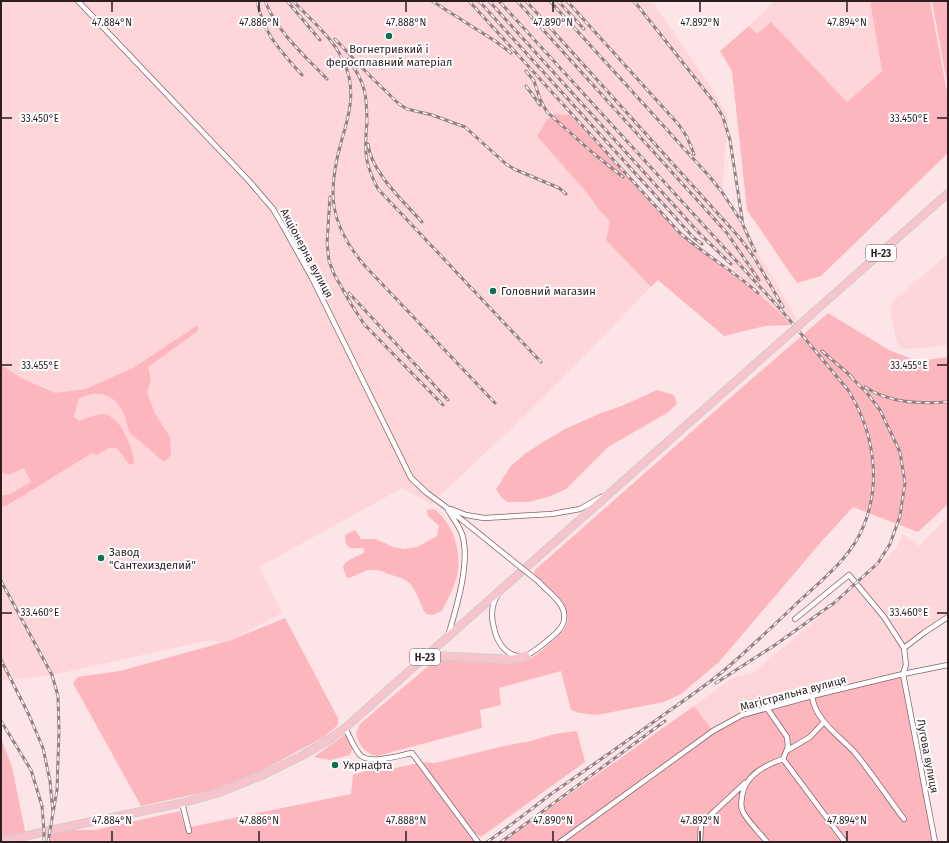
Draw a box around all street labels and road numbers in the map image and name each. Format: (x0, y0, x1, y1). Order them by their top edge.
street label: Акціонерна вулиця (278, 206, 336, 300)
road number: Н-23 (866, 245, 896, 261)
road number: Н-23 (410, 649, 440, 665)
street label: Магістральна вулиця (739, 673, 848, 714)
street label: Лугова вулиця (914, 718, 941, 794)

